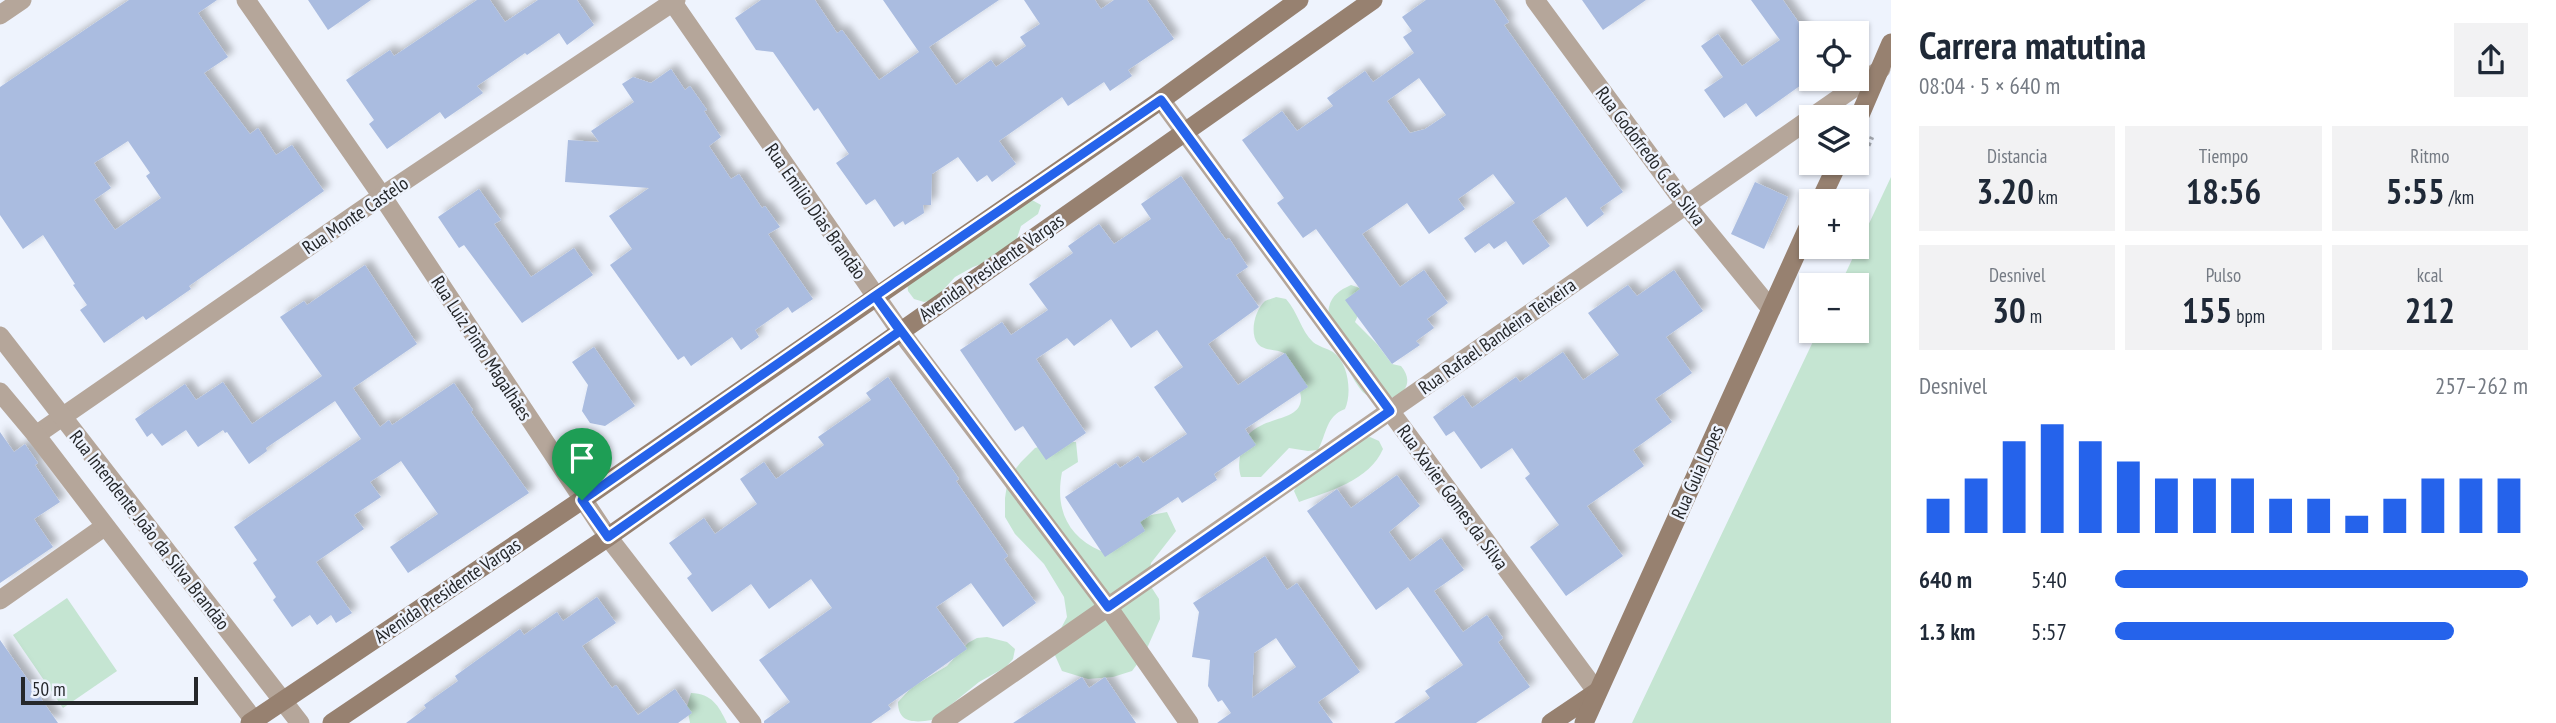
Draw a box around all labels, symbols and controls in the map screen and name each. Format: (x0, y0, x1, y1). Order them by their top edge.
text: Carrera matutina (1919, 20, 2146, 69)
map controls (1799, 21, 1869, 343)
button: locate (1799, 21, 1869, 91)
button: share (2454, 23, 2528, 97)
text: 08:04 · 5 × 640 m (1919, 71, 2060, 100)
street label: Rua Godofredo G. da Silva (1591, 82, 1711, 230)
button: layers (1799, 105, 1869, 175)
street label: Rua Emilio Dias Brandão (760, 138, 872, 284)
text: Distancia (1987, 144, 2047, 168)
text: Tiempo (2199, 144, 2248, 168)
text: Ritmo (2410, 144, 2449, 168)
text: 3.20 (1976, 168, 2034, 214)
text: 18:56 (2186, 168, 2261, 214)
text: 5:55 (2386, 168, 2445, 214)
street label: Rua Monte Castelo (297, 171, 413, 259)
text: km (2034, 185, 2058, 209)
text: /km (2445, 185, 2474, 209)
button: + (1799, 189, 1869, 259)
street label: Avenida Presidente Vargas (914, 208, 1068, 326)
text: Desnivel (1989, 263, 2045, 287)
text: Pulso (2206, 263, 2241, 287)
text: kcal (2417, 263, 2443, 287)
street label: Rua Luiz Pinto Magalhães (426, 271, 538, 425)
street label: Rua Rafael Bandeira Teixeira (1414, 273, 1580, 399)
button: − (1799, 273, 1869, 343)
text: 30 (1992, 287, 2026, 333)
text: 155 (2182, 287, 2232, 333)
text: 212 (2405, 287, 2455, 333)
text: m (2026, 304, 2042, 328)
text: bpm (2232, 304, 2265, 328)
text: Desnivel (1919, 371, 1987, 400)
text: 257–262 m (2435, 371, 2528, 400)
street label: Rua Xavier Gomes da Silva (1392, 420, 1514, 574)
street label: Rua Guia Lopes (1666, 421, 1728, 523)
street label: Rua Intendente João da Silva Brandão (65, 425, 235, 635)
pin (552, 428, 612, 500)
icon: arrive (563, 439, 601, 477)
street label: Avenida Presidente Vargas (369, 532, 525, 648)
text: 640 m (1919, 565, 1972, 594)
text: 5:40 (2031, 565, 2067, 594)
text: 1.3 km (1919, 617, 1975, 646)
text: 5:57 (2031, 617, 2067, 646)
scale bar (21, 674, 198, 706)
text: 50 m (32, 677, 66, 701)

